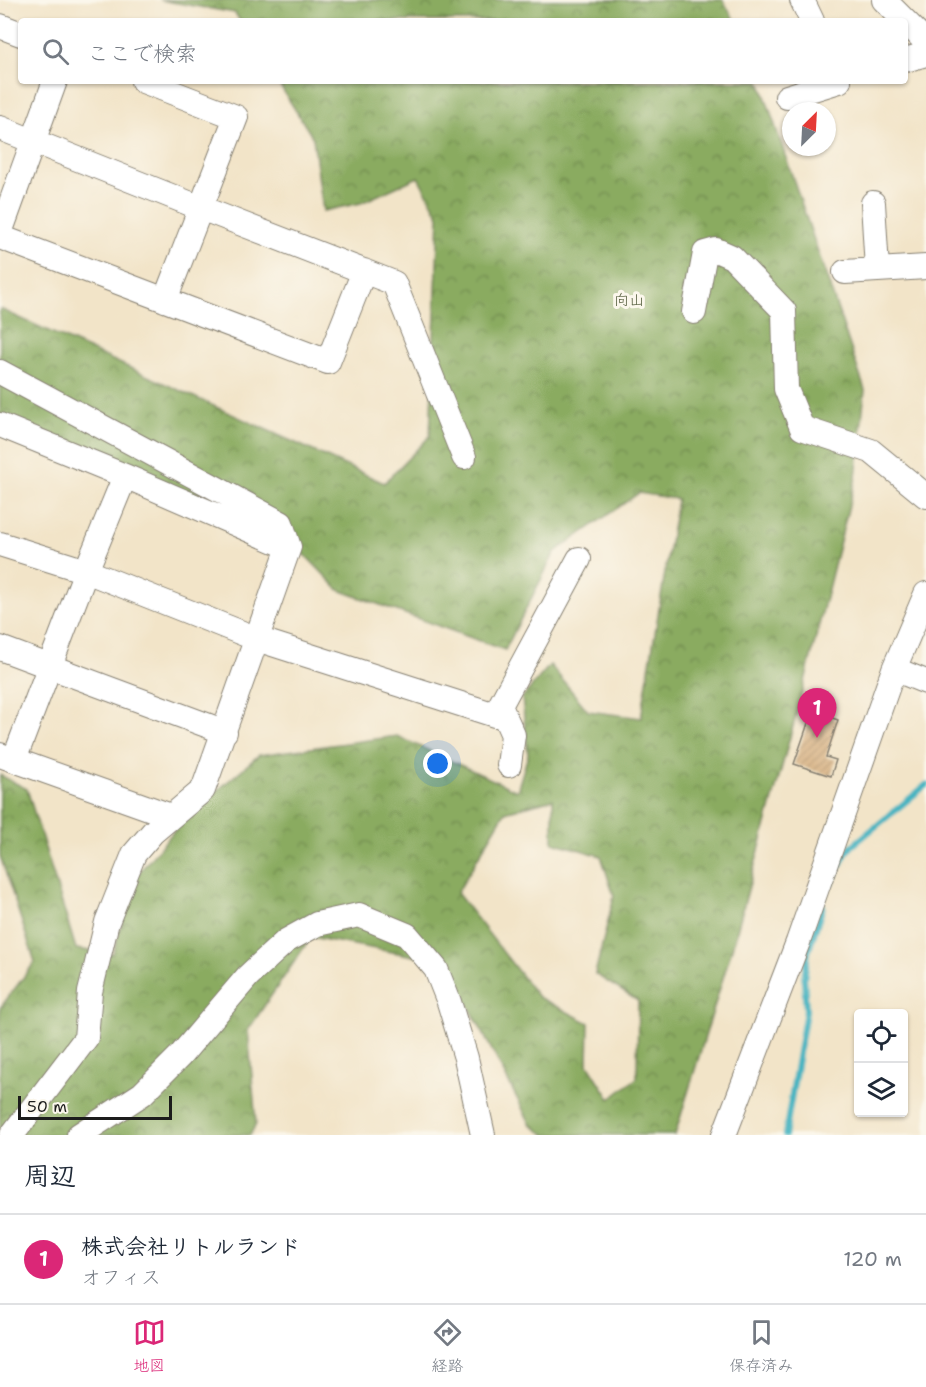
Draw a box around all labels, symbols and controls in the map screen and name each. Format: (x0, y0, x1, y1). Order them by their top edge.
search box (18, 18, 908, 84)
icon: search (39, 35, 72, 68)
text: ここで検索 (87, 39, 197, 68)
north arrow (782, 102, 836, 156)
park label: 向山 (614, 290, 644, 310)
pin: 1 (798, 688, 836, 738)
your location (423, 749, 452, 778)
map controls (854, 1009, 908, 1117)
button: locate (854, 1009, 908, 1063)
button: layers (854, 1063, 908, 1117)
scale bar (18, 1093, 172, 1120)
text: 50 m (27, 1096, 67, 1117)
text: 周辺 (24, 1158, 76, 1193)
text: 株式会社リトルランド (81, 1232, 301, 1261)
text: 1 (39, 1246, 48, 1272)
text: 120 m (843, 1246, 902, 1272)
text: オフィス (81, 1264, 161, 1290)
tab: 地図 (133, 1316, 166, 1376)
tab: 経路 (431, 1316, 464, 1376)
tab: 保存済み (729, 1316, 793, 1376)

